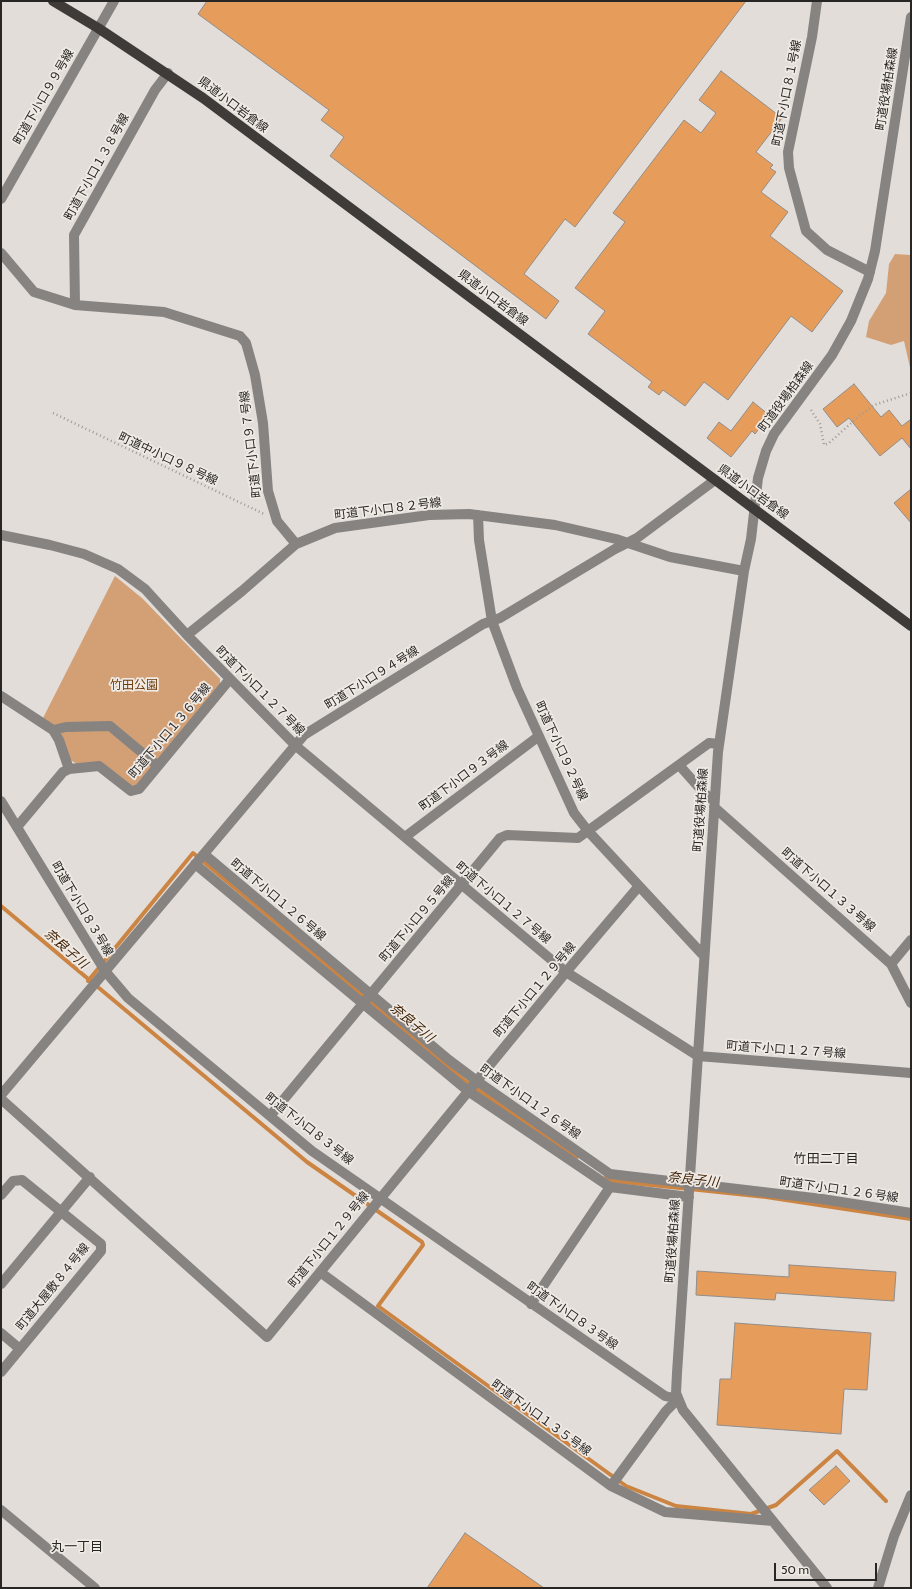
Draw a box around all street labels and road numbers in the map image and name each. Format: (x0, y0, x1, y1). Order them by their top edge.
street label: 町道下小口８１号線 (770, 39, 804, 147)
street label: 町道役場柏森線 (873, 46, 901, 132)
street label: 町道下小口９９号線 (11, 47, 77, 147)
street label: 県道小口岩倉線 (195, 74, 271, 136)
street label: 町道下小口１３８号線 (62, 111, 132, 223)
street label: 県道小口岩倉線 (455, 267, 531, 329)
street label: 町道役場柏森線 (755, 359, 817, 435)
street label: 町道下小口９７号線 (237, 390, 265, 498)
street label: 町道中小口９８号線 (116, 430, 220, 488)
street label: 県道小口岩倉線 (715, 461, 791, 523)
street label: 町道下小口８２号線 (334, 495, 442, 523)
street label: 町道下小口１２７号線 (212, 643, 308, 739)
street label: 町道下小口９４号線 (322, 643, 422, 713)
street label: 町道下小口１３６号線 (126, 680, 214, 782)
street label: 町道下小口９２号線 (532, 699, 590, 803)
street label: 町道下小口９３号線 (417, 738, 511, 814)
street label: 町道役場柏森線 (691, 768, 711, 852)
street label: 町道下小口１３３号線 (778, 845, 878, 935)
street label: 町道下小口１２６号線 (227, 856, 329, 944)
street label: 町道下小口８３号線 (48, 859, 116, 959)
street label: 町道下小口１２７号線 (452, 859, 554, 947)
street label: 町道下小口９５号線 (377, 873, 457, 965)
street label: 町道下小口１２９号線 (491, 939, 579, 1041)
street label: 町道下小口１２７号線 (726, 1039, 846, 1061)
street label: 町道下小口１２６号線 (477, 1062, 583, 1142)
street label: 町道下小口８３号線 (262, 1090, 356, 1168)
street label: 町道下小口１２６号線 (779, 1175, 899, 1205)
street label: 町道下小口１２９号線 (286, 1189, 372, 1291)
street label: 町道役場柏森線 (663, 1199, 683, 1283)
street label: 町道大屋敷８４号線 (13, 1241, 93, 1333)
street label: 町道下小口８３号線 (524, 1279, 620, 1353)
street label: 町道下小口１３５号線 (488, 1377, 594, 1459)

